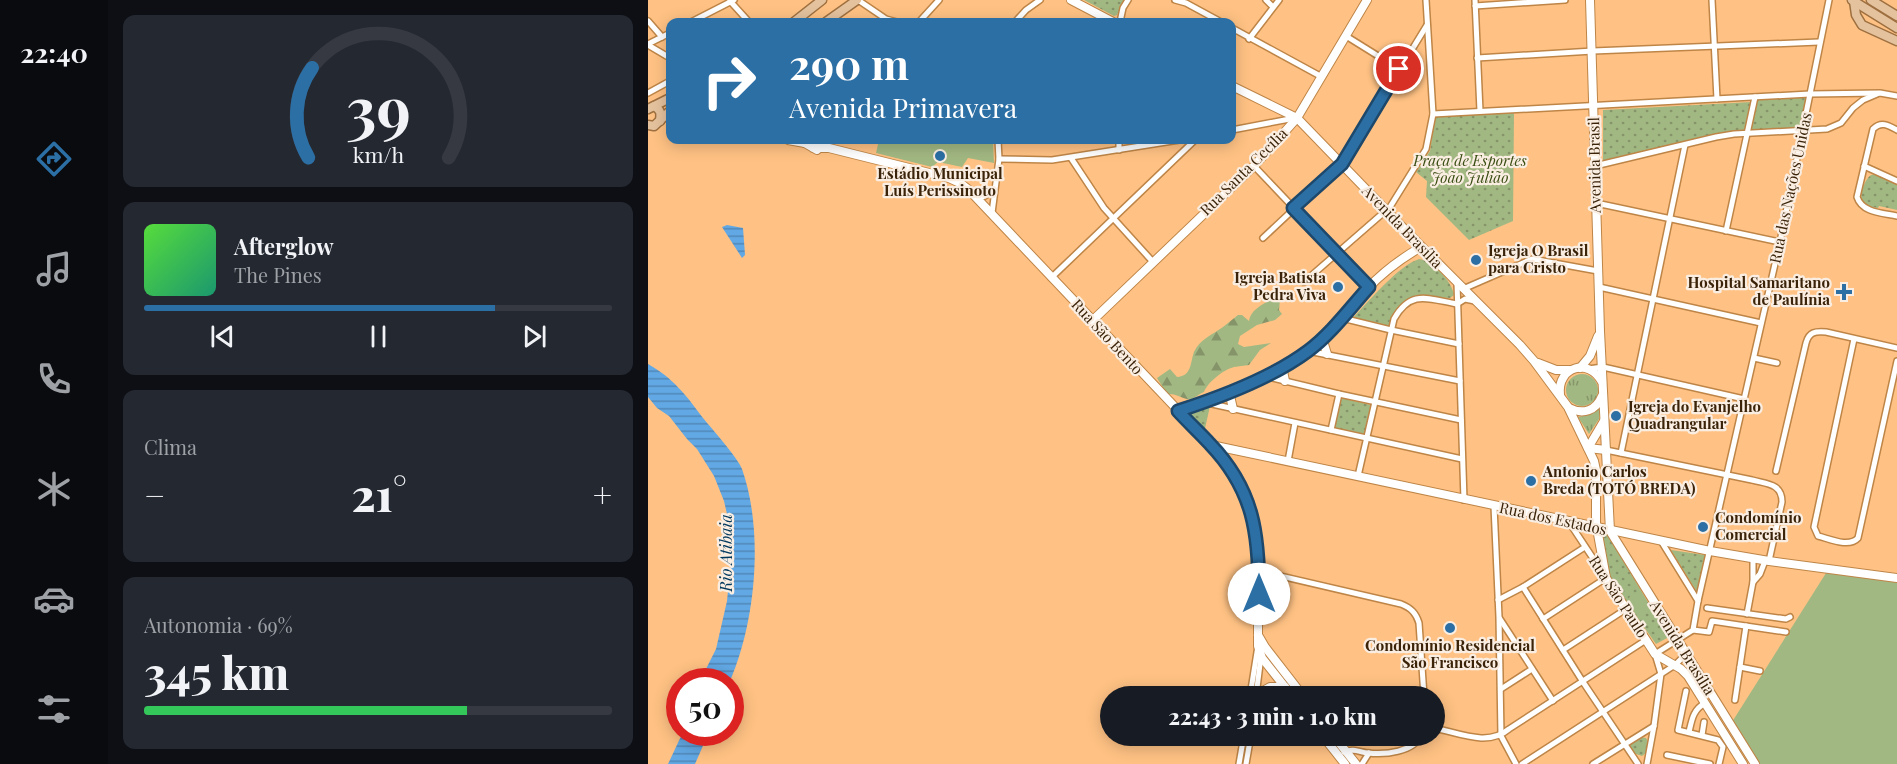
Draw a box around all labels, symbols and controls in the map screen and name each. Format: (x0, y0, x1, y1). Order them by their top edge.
text: 22:40 (20, 34, 88, 70)
text: 290 m (789, 35, 909, 91)
icon: right (690, 42, 768, 120)
pin (1373, 43, 1424, 94)
icon: arrive (1382, 52, 1415, 85)
text: 39 (346, 64, 410, 148)
text: Avenida Primavera (789, 89, 1017, 125)
street label: Rua das Nações Unidas (1764, 111, 1816, 265)
street label: Avenida Brasil (1583, 117, 1605, 214)
street label: Rua Santa Cecília (1195, 123, 1292, 219)
icon: directions (33, 138, 75, 180)
text: km/h (352, 141, 404, 169)
marker: Estádio Municipal Luís Perissinoto (933, 149, 947, 163)
park label: Praça de Esportes João Julião (1412, 150, 1527, 187)
place label: Estádio Municipal Luís Perissinoto (877, 163, 1003, 200)
street label: Avenida Brasília (1357, 180, 1448, 272)
text: Afterglow (234, 231, 334, 261)
place label: Igreja O Brasil para Cristo (1488, 240, 1589, 277)
icon: music (33, 248, 75, 290)
marker: Igreja O Brasil para Cristo (1469, 253, 1483, 267)
text: The Pines (234, 261, 322, 288)
place label: Igreja Batista Pedra Viva (1234, 267, 1326, 304)
place label: Hospital Samaritano de Paulínia (1688, 272, 1830, 309)
marker: Igreja Batista Pedra Viva (1331, 280, 1345, 294)
marker: Hospital Samaritano de Paulínia (1835, 283, 1853, 301)
street label: Rua São Bento (1068, 294, 1148, 378)
icon: previous (206, 320, 239, 353)
icon: pause (362, 320, 395, 353)
icon: next (518, 320, 551, 353)
icon: phone (33, 358, 75, 400)
place label: Igreja do Evanjelho Quadrangular (1628, 396, 1761, 433)
marker: Igreja do Evanjelho Quadrangular (1609, 409, 1623, 423)
text: Clima (144, 433, 197, 460)
place label: Antonio Carlos Breda (TOTÓ BREDA) (1542, 461, 1696, 498)
text: 21° (351, 463, 407, 523)
icon: climate (33, 468, 75, 510)
text: − (144, 472, 165, 516)
text: + (593, 472, 612, 516)
marker: Antonio Carlos Breda (TOTÓ BREDA) (1524, 474, 1538, 488)
street label: Rua dos Estados (1498, 497, 1609, 539)
place label: Condomínio Comercial (1715, 507, 1801, 544)
water label: Rio Atibaia (715, 514, 736, 593)
marker: Condomínio Comercial (1696, 520, 1710, 534)
street label: Rua São Paulo (1585, 552, 1653, 641)
position arrow (1227, 562, 1291, 626)
icon: car (33, 578, 75, 620)
street label: Avenida Brasília (1645, 596, 1720, 699)
text: Autonomia · 69% (144, 611, 293, 638)
marker: Condomínio Residencial São Francisco (1443, 621, 1457, 635)
place label: Condomínio Residencial São Francisco (1365, 635, 1535, 672)
text: 345 km (144, 641, 289, 701)
speed limit sign: 50 (666, 668, 744, 746)
icon: filters (33, 688, 75, 730)
text: 22:43 · 3 min · 1.0 km (1168, 701, 1377, 731)

